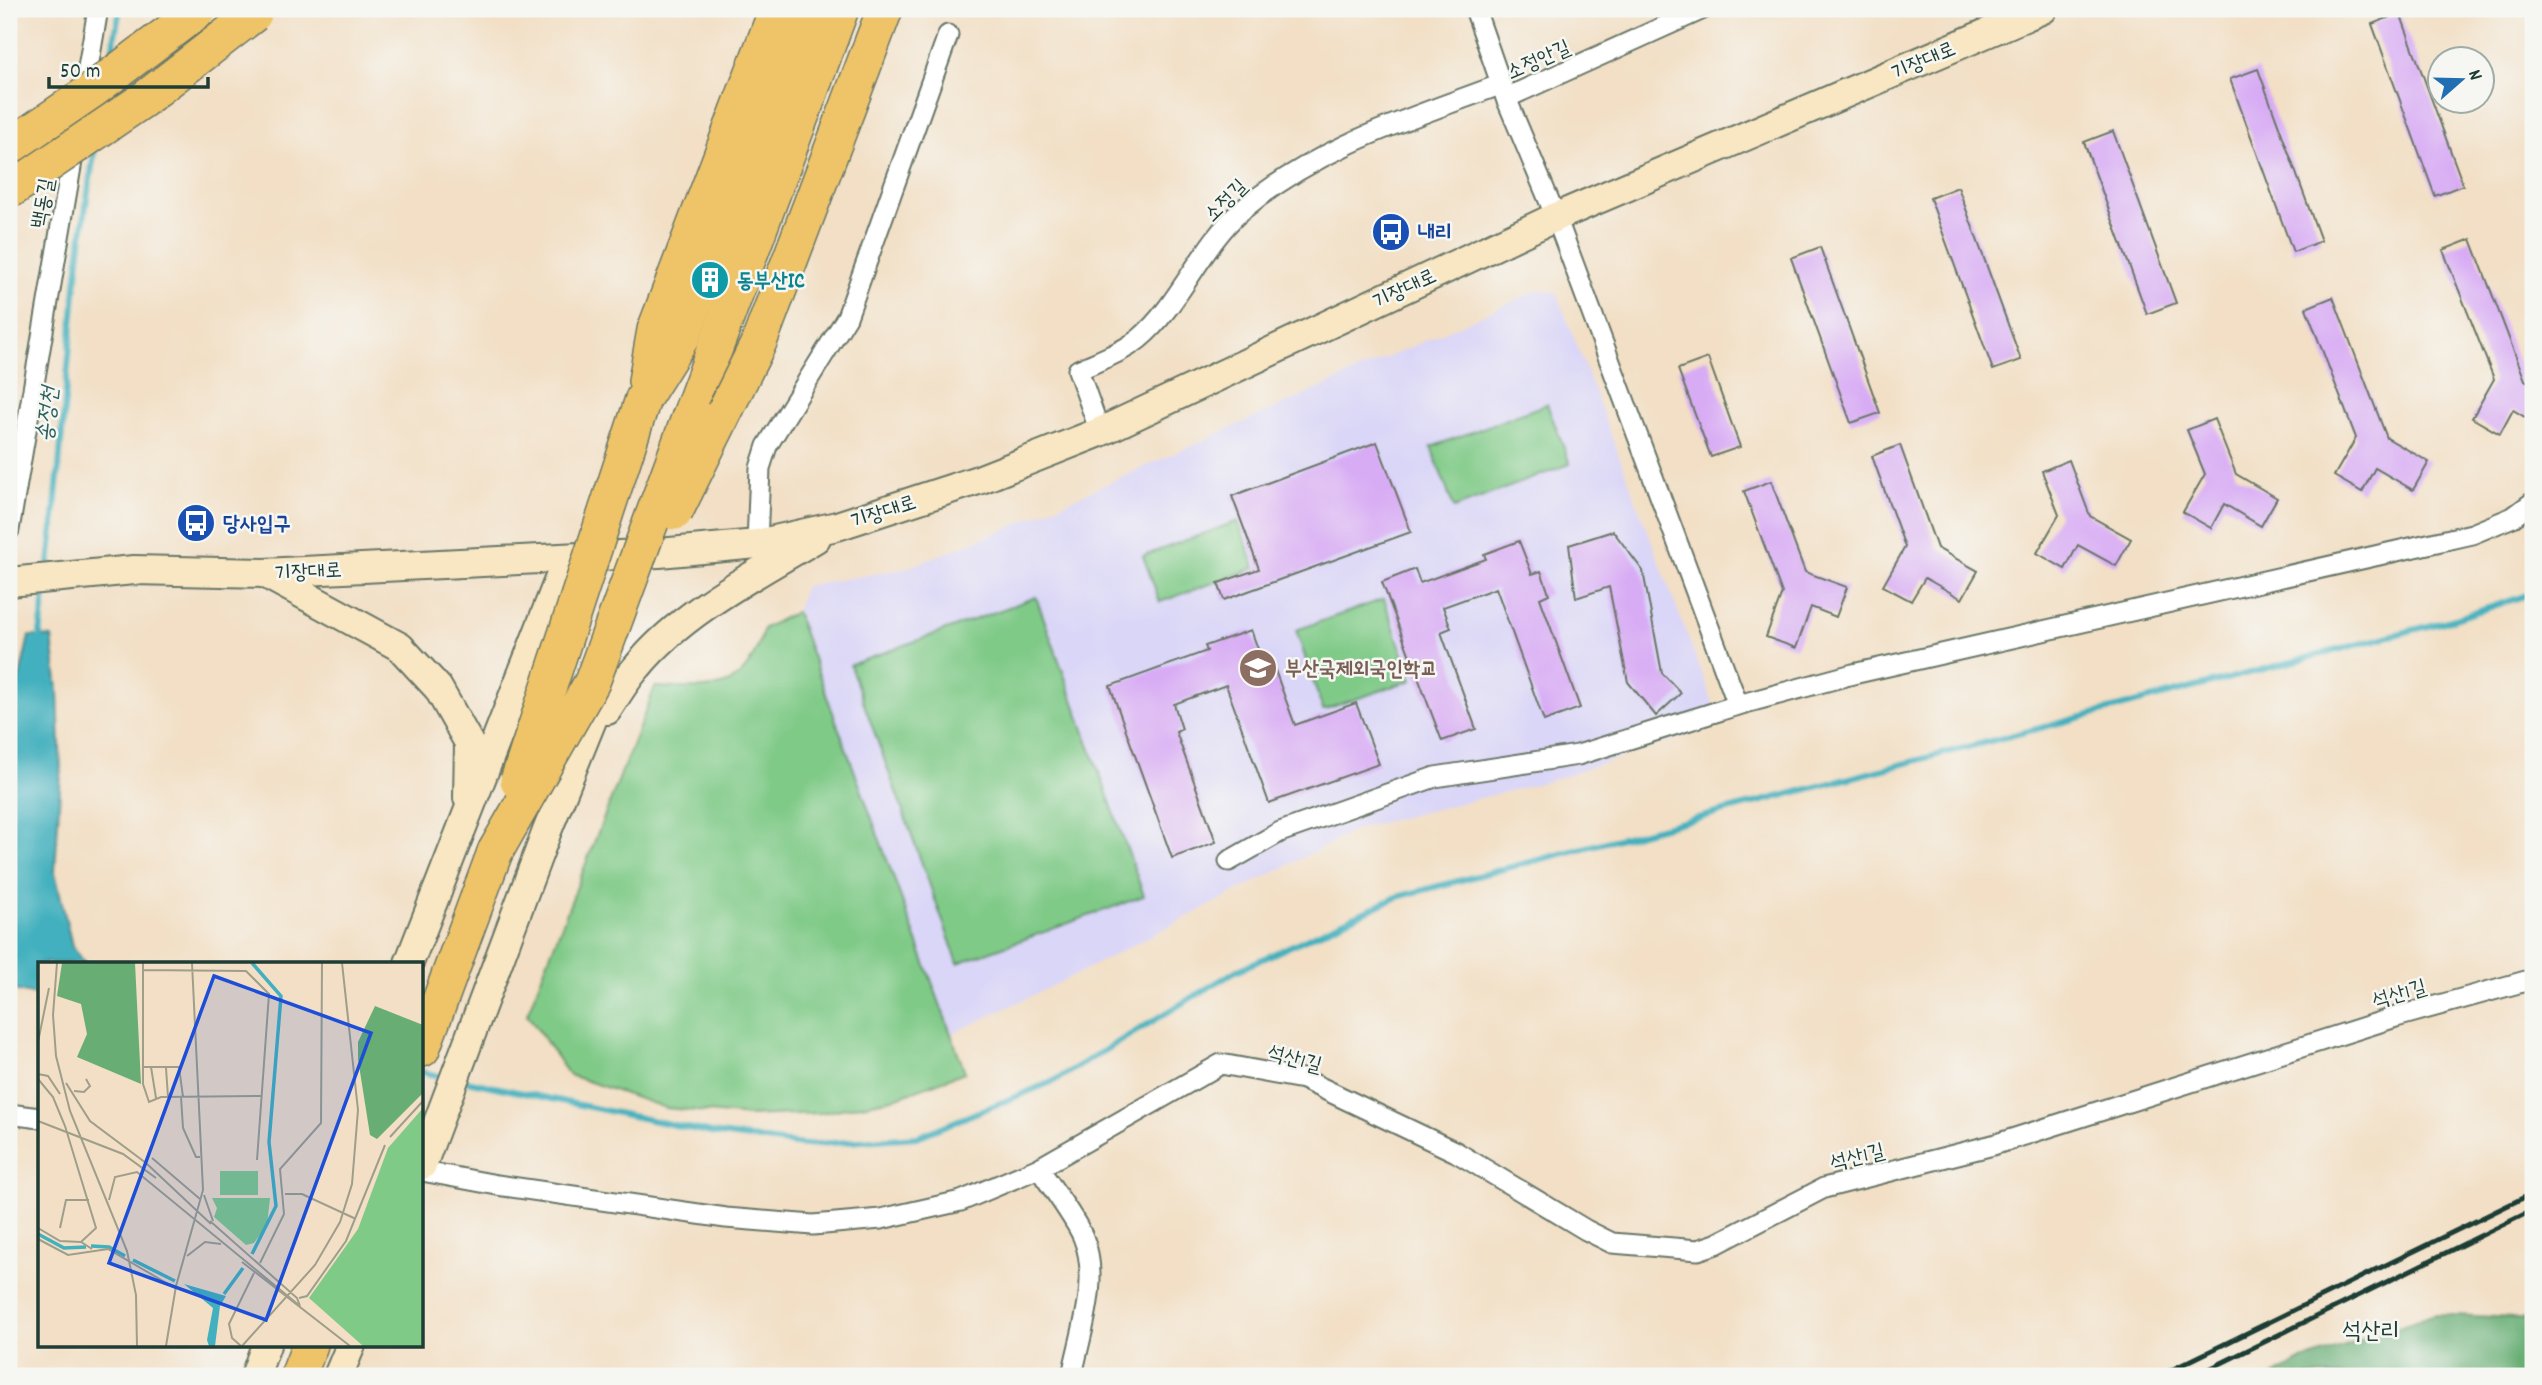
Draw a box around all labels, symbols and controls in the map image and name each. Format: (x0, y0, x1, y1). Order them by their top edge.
street label: 소정안길 (1502, 34, 1576, 89)
street label: 기장대로 (1887, 36, 1961, 90)
scale bar (49, 46, 208, 90)
north arrow (2426, 46, 2496, 116)
text: 50 m (60, 58, 100, 88)
text: N (2459, 66, 2488, 84)
street label: 소정길 (1199, 174, 1256, 231)
street label: 백동길 (26, 176, 64, 231)
bus stop icon: 내리 (1370, 211, 1412, 253)
place label: 내리 (1418, 220, 1452, 250)
building icon: 동부산IC (689, 259, 731, 301)
street label: 기장대로 (1368, 263, 1442, 319)
place label: 동부산IC (737, 268, 805, 298)
water label: 송정천 (30, 383, 69, 444)
street label: 기장대로 (847, 489, 921, 539)
bus stop icon: 당사입구 (175, 502, 217, 544)
place label: 당사입구 (223, 511, 291, 541)
street label: 기장대로 (274, 557, 343, 591)
school or university icon: 부산국제외국인학교 (1237, 647, 1279, 689)
place label: 부산국제외국인학교 (1285, 656, 1437, 686)
inset map (38, 962, 424, 1346)
street label: 석산1길 (2369, 974, 2431, 1018)
street label: 석산1길 (1264, 1039, 1325, 1083)
street label: 석산1길 (1827, 1138, 1888, 1180)
district label: 석산리 (2342, 1316, 2400, 1350)

